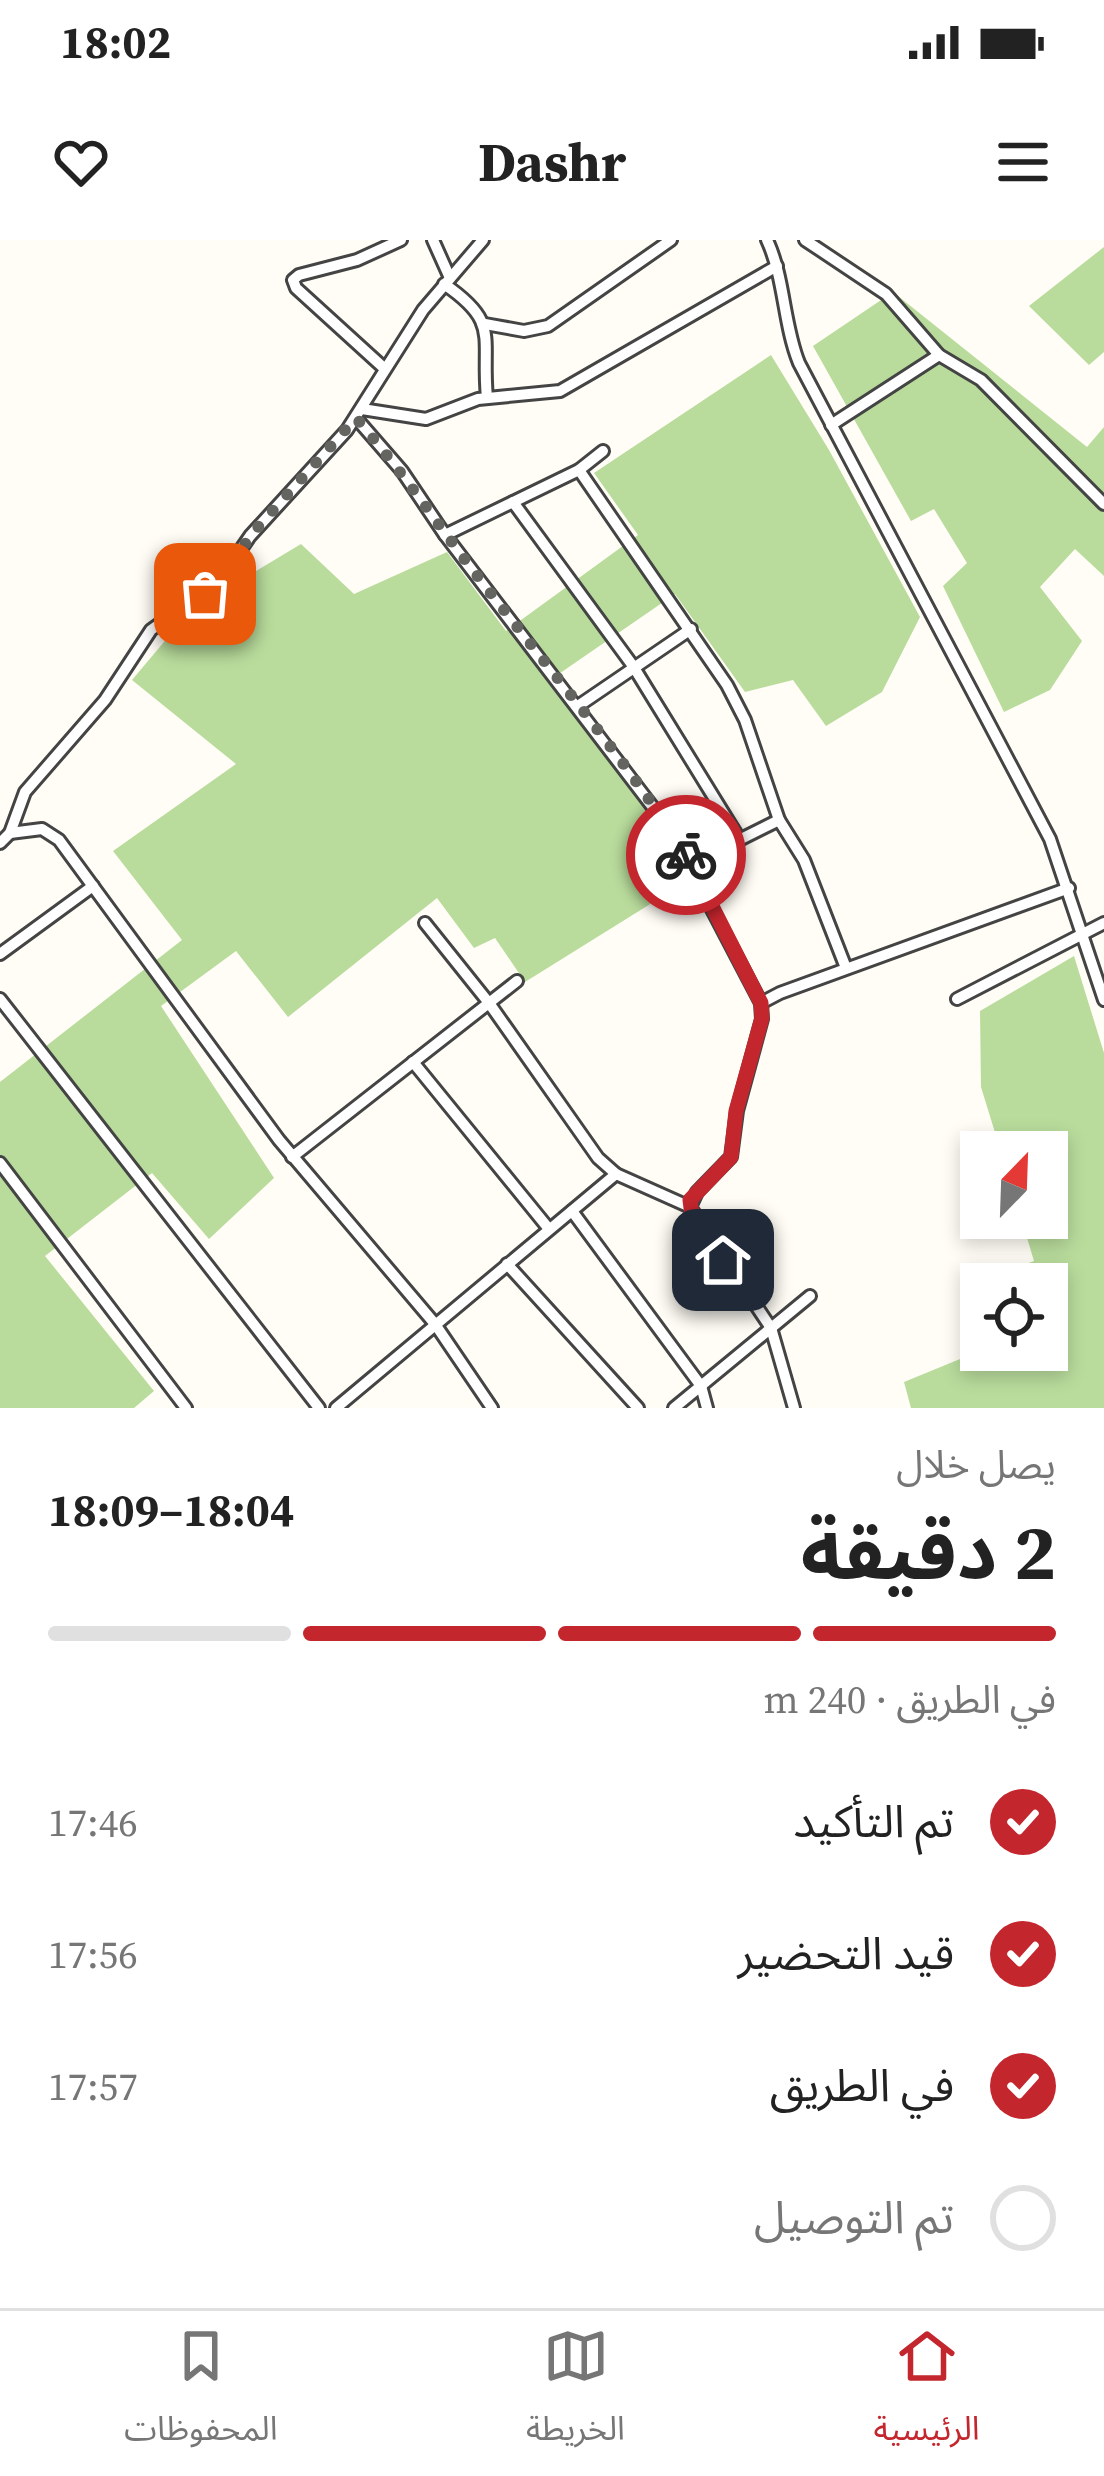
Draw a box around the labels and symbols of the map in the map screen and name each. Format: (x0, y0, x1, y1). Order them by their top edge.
pin (154, 543, 256, 645)
courier (626, 795, 746, 915)
north arrow (960, 1131, 1068, 1239)
pin (672, 1209, 774, 1311)

